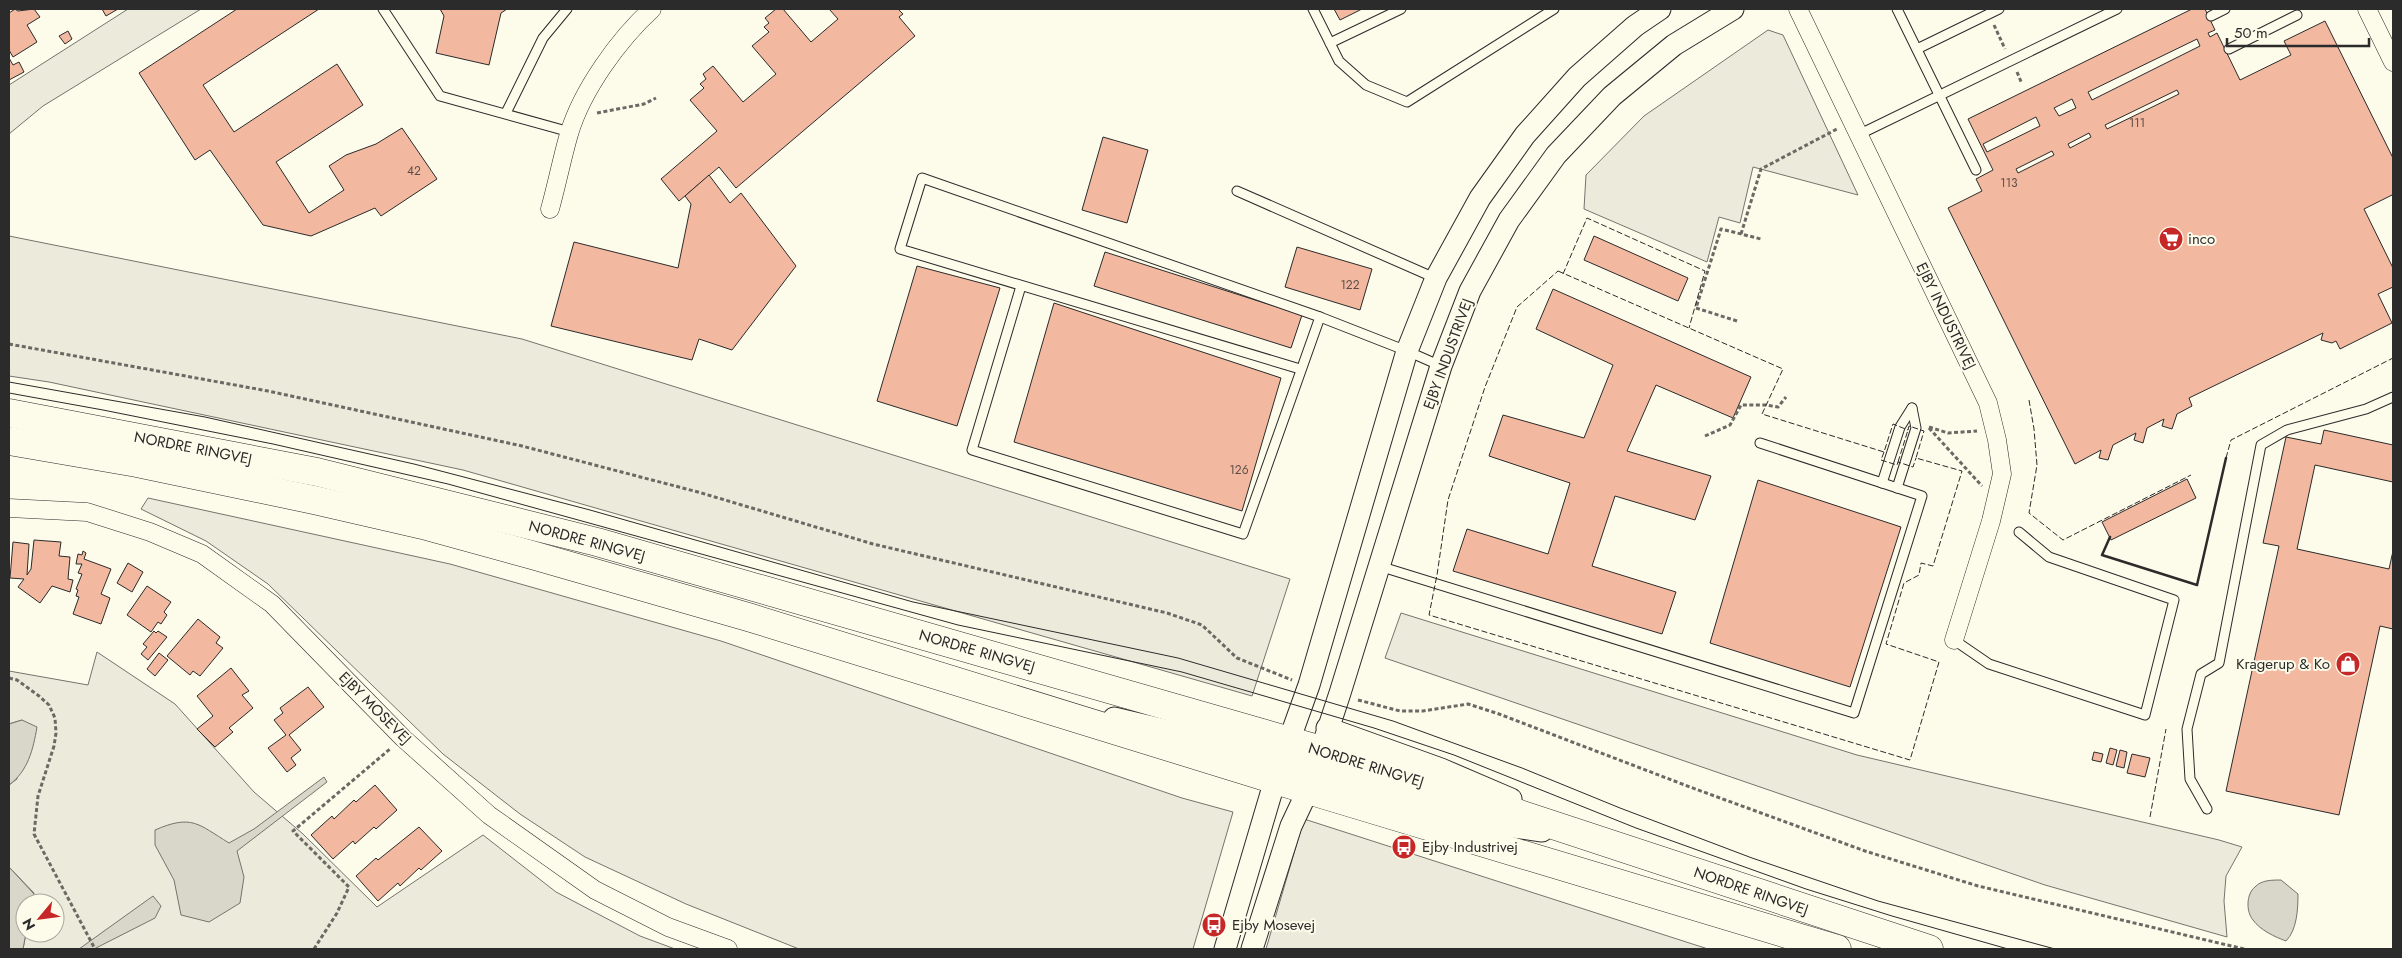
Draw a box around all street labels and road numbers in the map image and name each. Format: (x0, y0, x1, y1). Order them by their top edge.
street label: EJBY INDUSTRIVEJ (1911, 259, 1981, 373)
street label: EJBY INDUSTRIVEJ (1418, 295, 1478, 413)
street label: NORDRE RINGVEJ (132, 426, 254, 470)
street label: NORDRE RINGVEJ (526, 515, 648, 567)
street label: NORDRE RINGVEJ (916, 624, 1038, 678)
street label: EJBY MOSEVEJ (334, 667, 416, 749)
street label: NORDRE RINGVEJ (1305, 737, 1427, 793)
street label: NORDRE RINGVEJ (1691, 861, 1811, 921)

